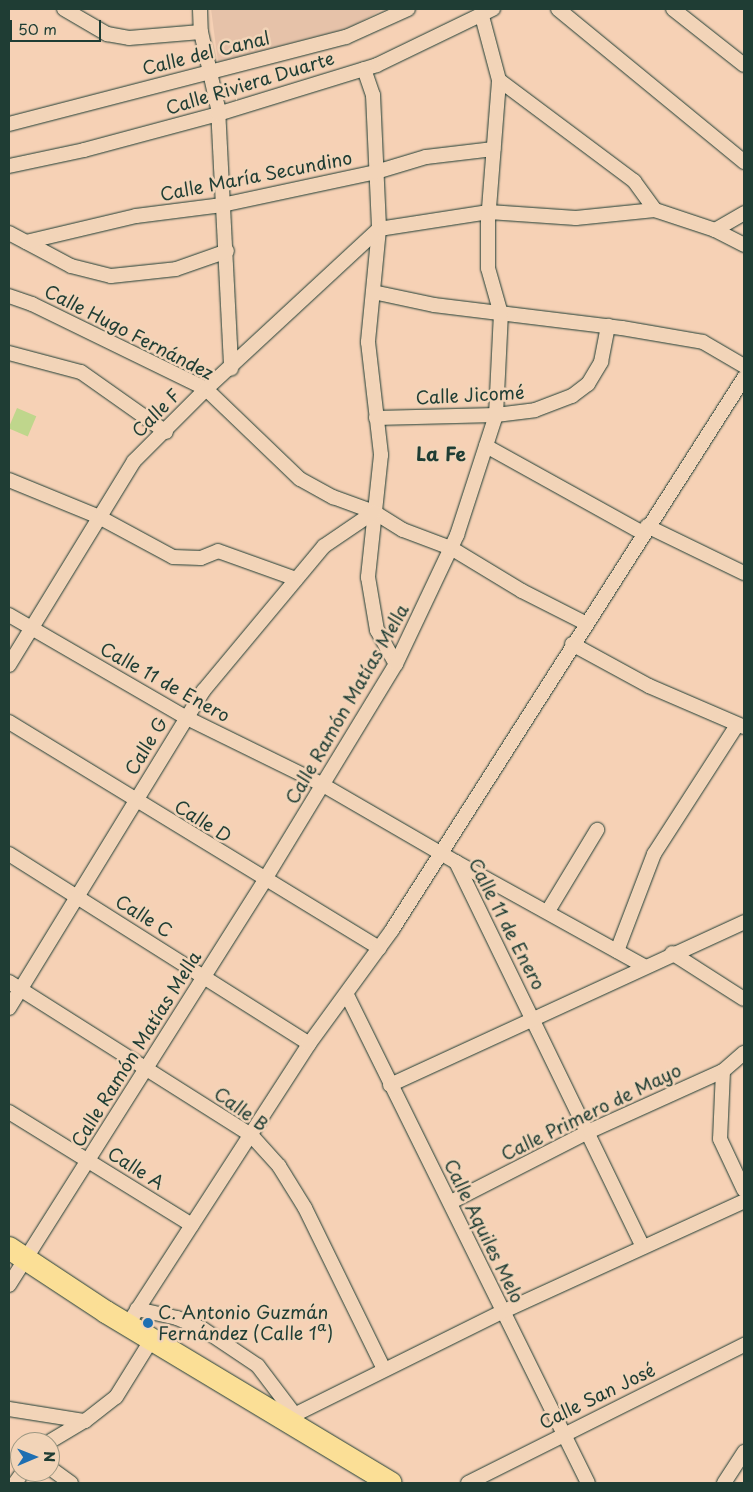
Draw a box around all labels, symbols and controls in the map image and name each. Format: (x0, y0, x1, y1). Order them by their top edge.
scale bar (12, 10, 104, 42)
text: 50 m (18, 17, 57, 40)
street label: Calle del Canal (140, 27, 272, 79)
street label: Calle Riviera Duarte (162, 47, 338, 119)
street label: Calle María Secundino (157, 147, 355, 205)
street label: Calle Hugo Fernández (39, 279, 219, 385)
street label: Calle Jicomé (414, 381, 526, 409)
street label: Calle F (127, 384, 185, 442)
district label: La Fe (416, 443, 466, 465)
street label: Calle Ramón Matías Mella (281, 600, 413, 808)
street label: Calle 11 de Enero (95, 637, 235, 727)
street label: Calle G (120, 713, 172, 779)
street label: Calle D (170, 795, 236, 847)
street label: Calle 11 de Enero (464, 854, 550, 994)
street label: Calle C (111, 890, 177, 942)
street label: Calle Ramón Matías Mella (67, 947, 205, 1151)
street label: Calle Primero de Mayo (497, 1059, 685, 1165)
street label: Calle B (210, 1082, 272, 1136)
street label: Calle A (103, 1142, 169, 1194)
street label: Calle Aquiles Melo (440, 1155, 528, 1307)
place label: C. Antonio Guzmán Fernández (Calle 1ª) (158, 1302, 335, 1345)
marker: C. Antonio Guzmán Fernández (Calle 1ª) (142, 1317, 154, 1329)
street label: Calle San José (535, 1359, 659, 1433)
north arrow (10, 1432, 60, 1482)
text: N (39, 1451, 60, 1462)

